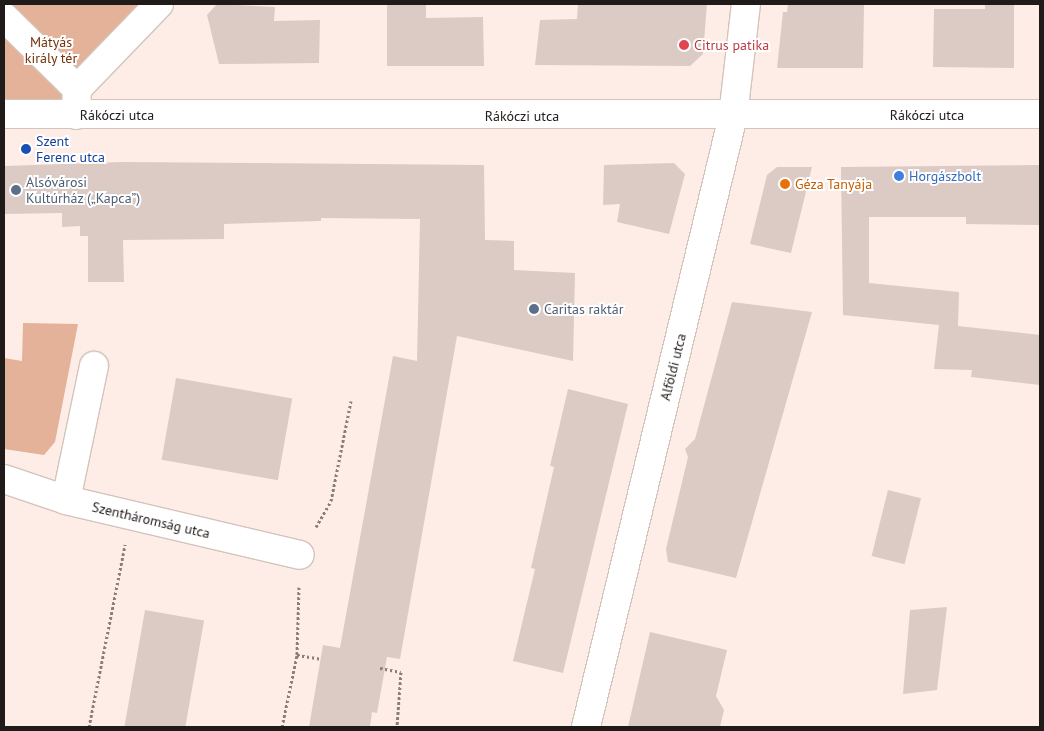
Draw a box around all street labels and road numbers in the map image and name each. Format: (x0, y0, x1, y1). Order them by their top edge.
street label: Rákóczi utca (80, 107, 154, 123)
street label: Rákóczi utca (890, 107, 964, 123)
street label: Rákóczi utca (485, 108, 559, 124)
street label: Alföldi utca (657, 332, 689, 402)
street label: Szentháromság utca (90, 498, 212, 542)

